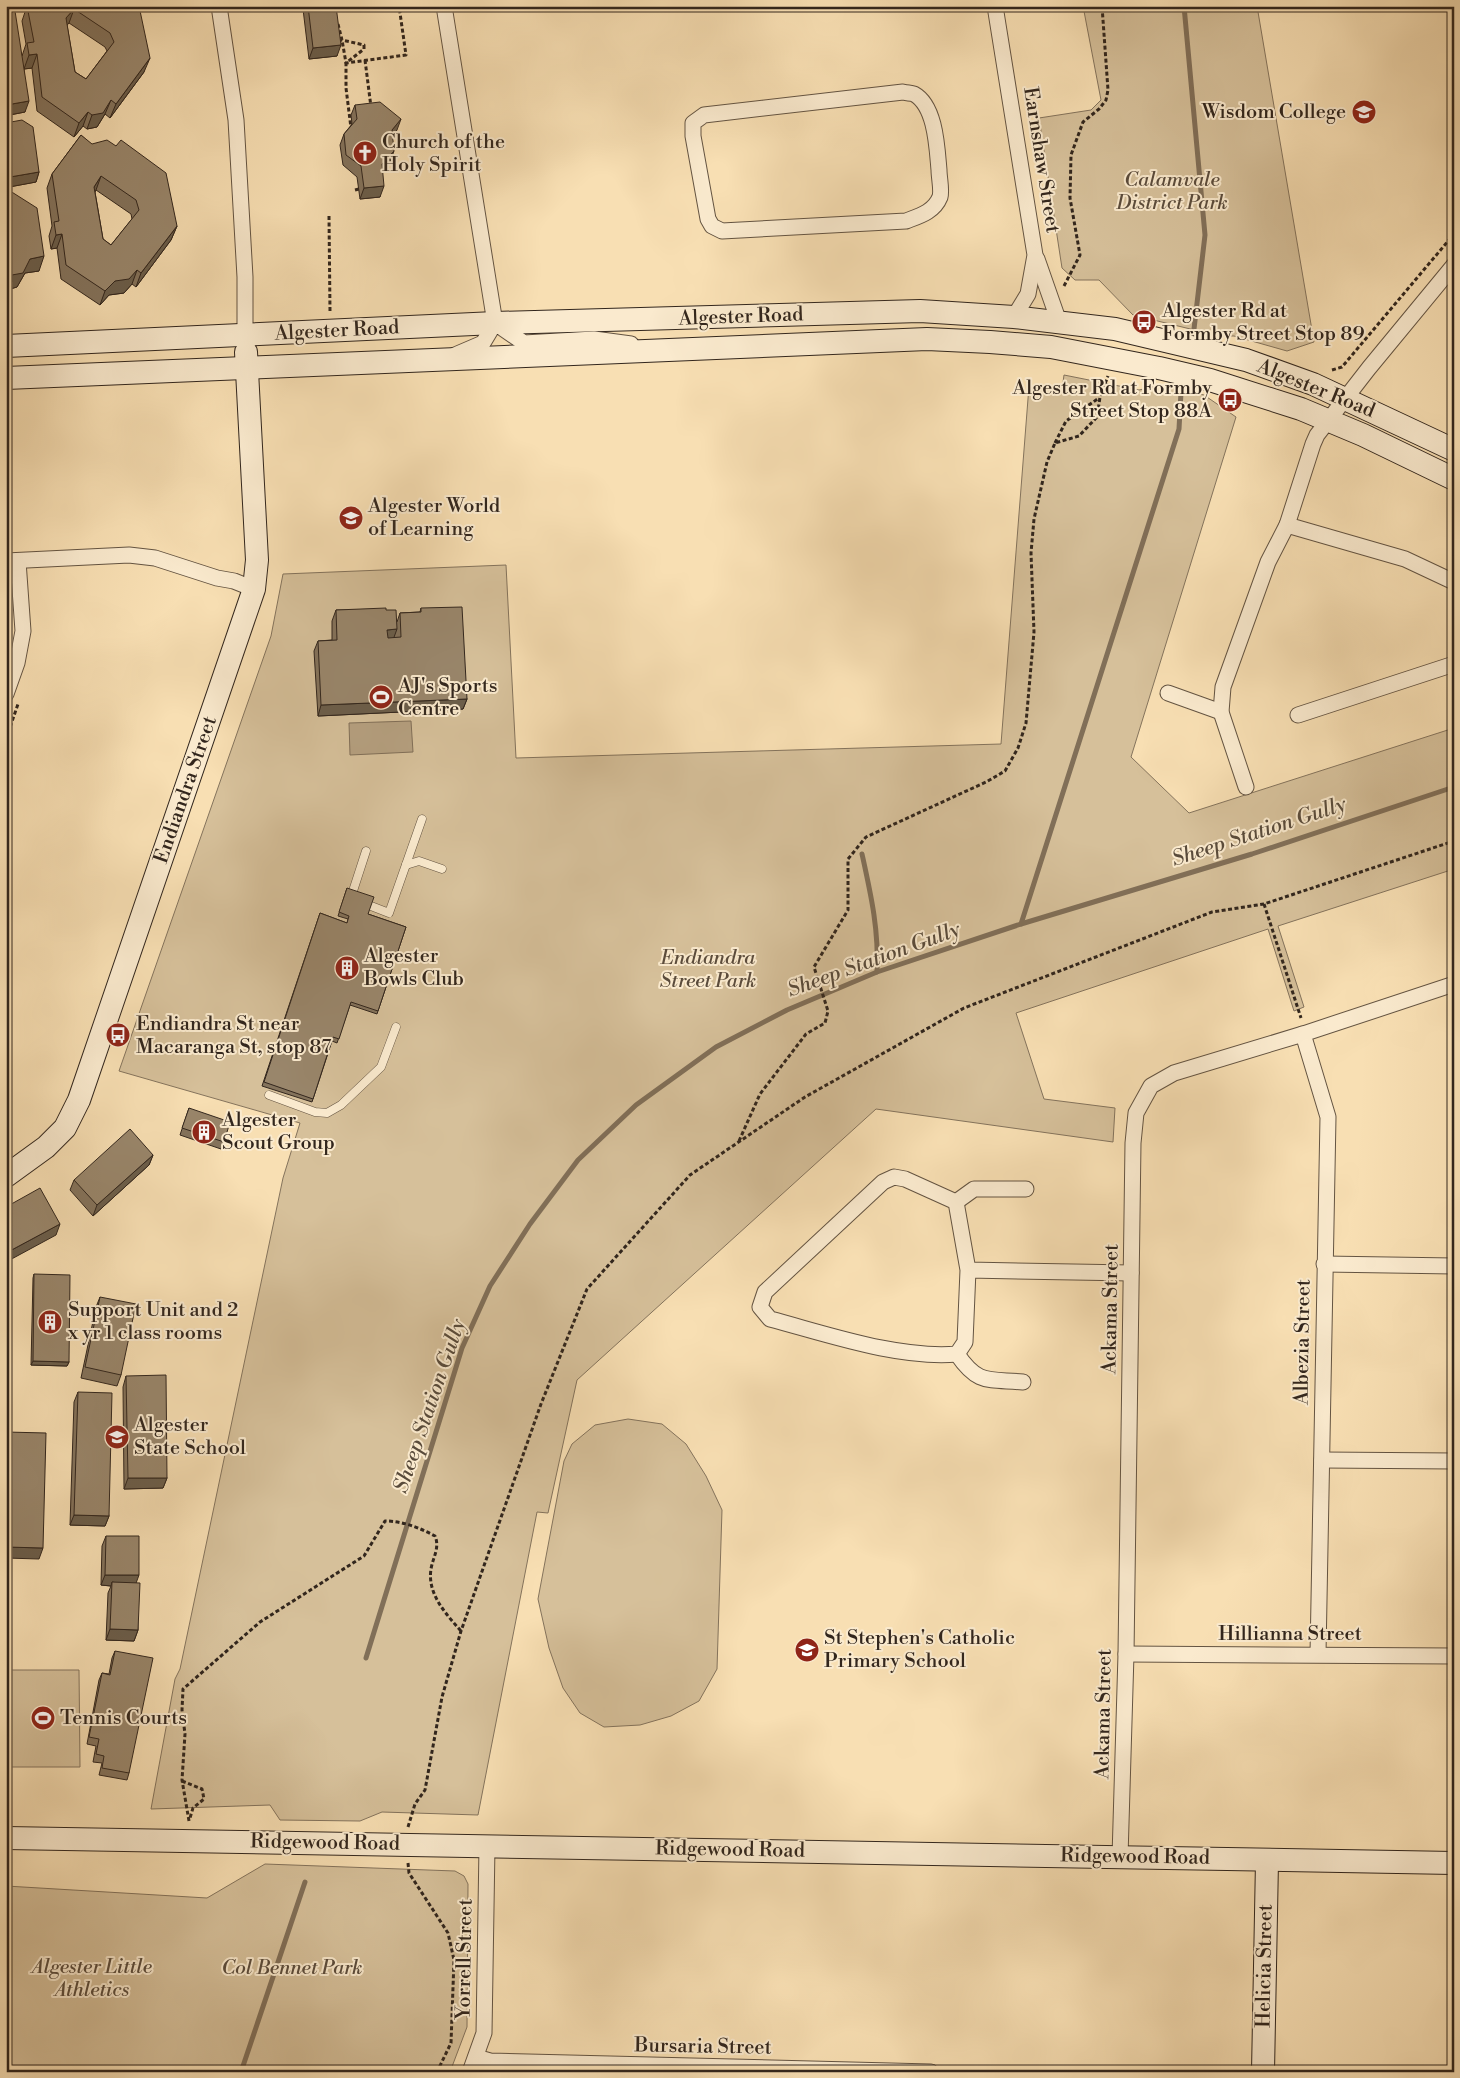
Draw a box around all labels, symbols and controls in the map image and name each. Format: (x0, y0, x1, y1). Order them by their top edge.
street label: Earnshaw Street (1017, 85, 1065, 235)
school or university icon: Wisdom College (1351, 99, 1377, 125)
place label: Wisdom College (1201, 100, 1346, 125)
place label: Church of the Holy Spirit (382, 130, 505, 178)
church icon: Church of the Holy Spirit (352, 140, 378, 166)
park label: Calamvale District Park (1115, 168, 1228, 216)
place label: Algester Rd at Formby Street Stop 89 (1161, 299, 1365, 347)
street label: Algester Road (677, 302, 805, 332)
bus stop icon: Algester Rd at Formby Street Stop 89 (1131, 309, 1157, 335)
street label: Algester Road (273, 315, 401, 347)
street label: Algester Road (1252, 354, 1379, 424)
place label: Algester Rd at Formby Street Stop 88A (1011, 376, 1213, 424)
bus stop icon: Algester Rd at Formby Street Stop 88A (1217, 387, 1243, 413)
place label: Algester World of Learning (367, 494, 501, 542)
school or university icon: Algester World of Learning (338, 505, 364, 531)
place label: AJ's Sports Centre (397, 674, 498, 722)
sports icon: AJ's Sports Centre (368, 684, 394, 710)
street label: Endiandra Street (149, 713, 223, 867)
water label: Sheep Station Gully (1168, 791, 1351, 873)
water label: Sheep Station Gully (784, 916, 965, 1003)
place label: Algester Bowls Club (363, 944, 464, 992)
park label: Endiandra Street Park (660, 946, 756, 994)
building icon: Algester Bowls Club (334, 955, 360, 981)
place label: Endiandra St near Macaranga St, stop 87 (136, 1012, 331, 1060)
bus stop icon: Endiandra St near Macaranga St, stop 87 (105, 1022, 131, 1048)
place label: Algester Scout Group (221, 1108, 335, 1156)
building icon: Algester Scout Group (191, 1119, 217, 1145)
street label: Ackama Street (1097, 1244, 1125, 1375)
street label: Albezia Street (1289, 1279, 1317, 1406)
place label: Support Unit and 2 x yr 1 class rooms (67, 1298, 238, 1346)
building icon: Support Unit and 2 x yr 1 class rooms (37, 1309, 63, 1335)
water label: Sheep Station Gully (388, 1315, 472, 1496)
place label: Algester State School (133, 1413, 246, 1461)
school or university icon: Algester State School (104, 1424, 130, 1450)
street label: Hillianna Street (1218, 1622, 1362, 1647)
place label: St Stephen's Catholic Primary School (824, 1626, 1015, 1674)
school or university icon: St Stephen's Catholic Primary School (794, 1637, 820, 1663)
street label: Ackama Street (1090, 1649, 1118, 1780)
sports icon: Tennis Courts (30, 1705, 56, 1731)
place label: Tennis Courts (60, 1706, 187, 1731)
street label: Ridgewood Road (250, 1829, 401, 1857)
street label: Ridgewood Road (655, 1836, 806, 1864)
street label: Ridgewood Road (1060, 1843, 1211, 1871)
street label: Yorrell Street (451, 1898, 479, 2021)
street label: Helicia Street (1251, 1904, 1279, 2028)
park label: Algester Little Athletics (30, 1955, 153, 2003)
park label: Col Bennet Park (221, 1956, 363, 1981)
street label: Bursaria Street (633, 2033, 772, 2061)

